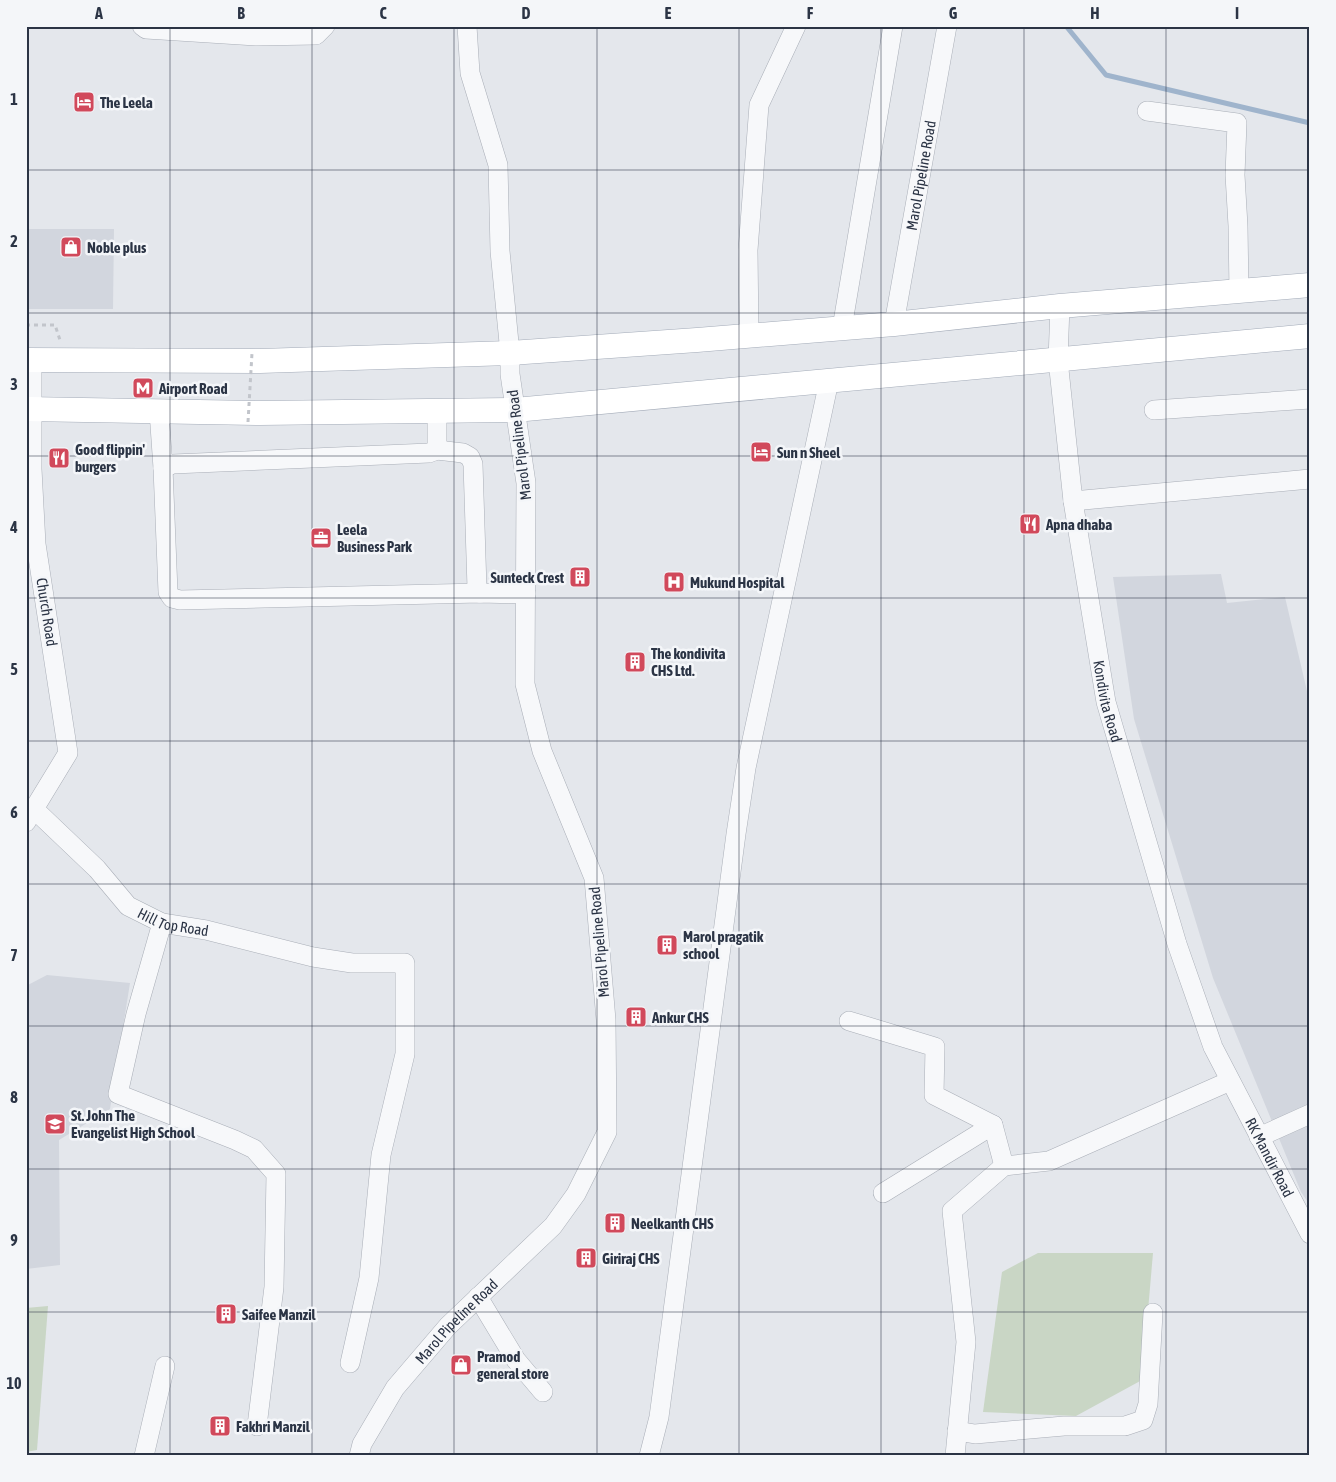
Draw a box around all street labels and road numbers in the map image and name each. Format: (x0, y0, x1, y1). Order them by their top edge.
street label: Marol Pipeline Road (902, 119, 939, 232)
street label: Marol Pipeline Road (504, 389, 534, 501)
street label: Church Road (33, 576, 61, 648)
street label: Kondivita Road (1091, 659, 1126, 744)
street label: Marol Pipeline Road (586, 886, 612, 998)
street label: Hill Top Road (135, 904, 210, 939)
street label: RK Mandir Road (1243, 1115, 1298, 1200)
street label: Marol Pipeline Road (411, 1275, 501, 1367)

